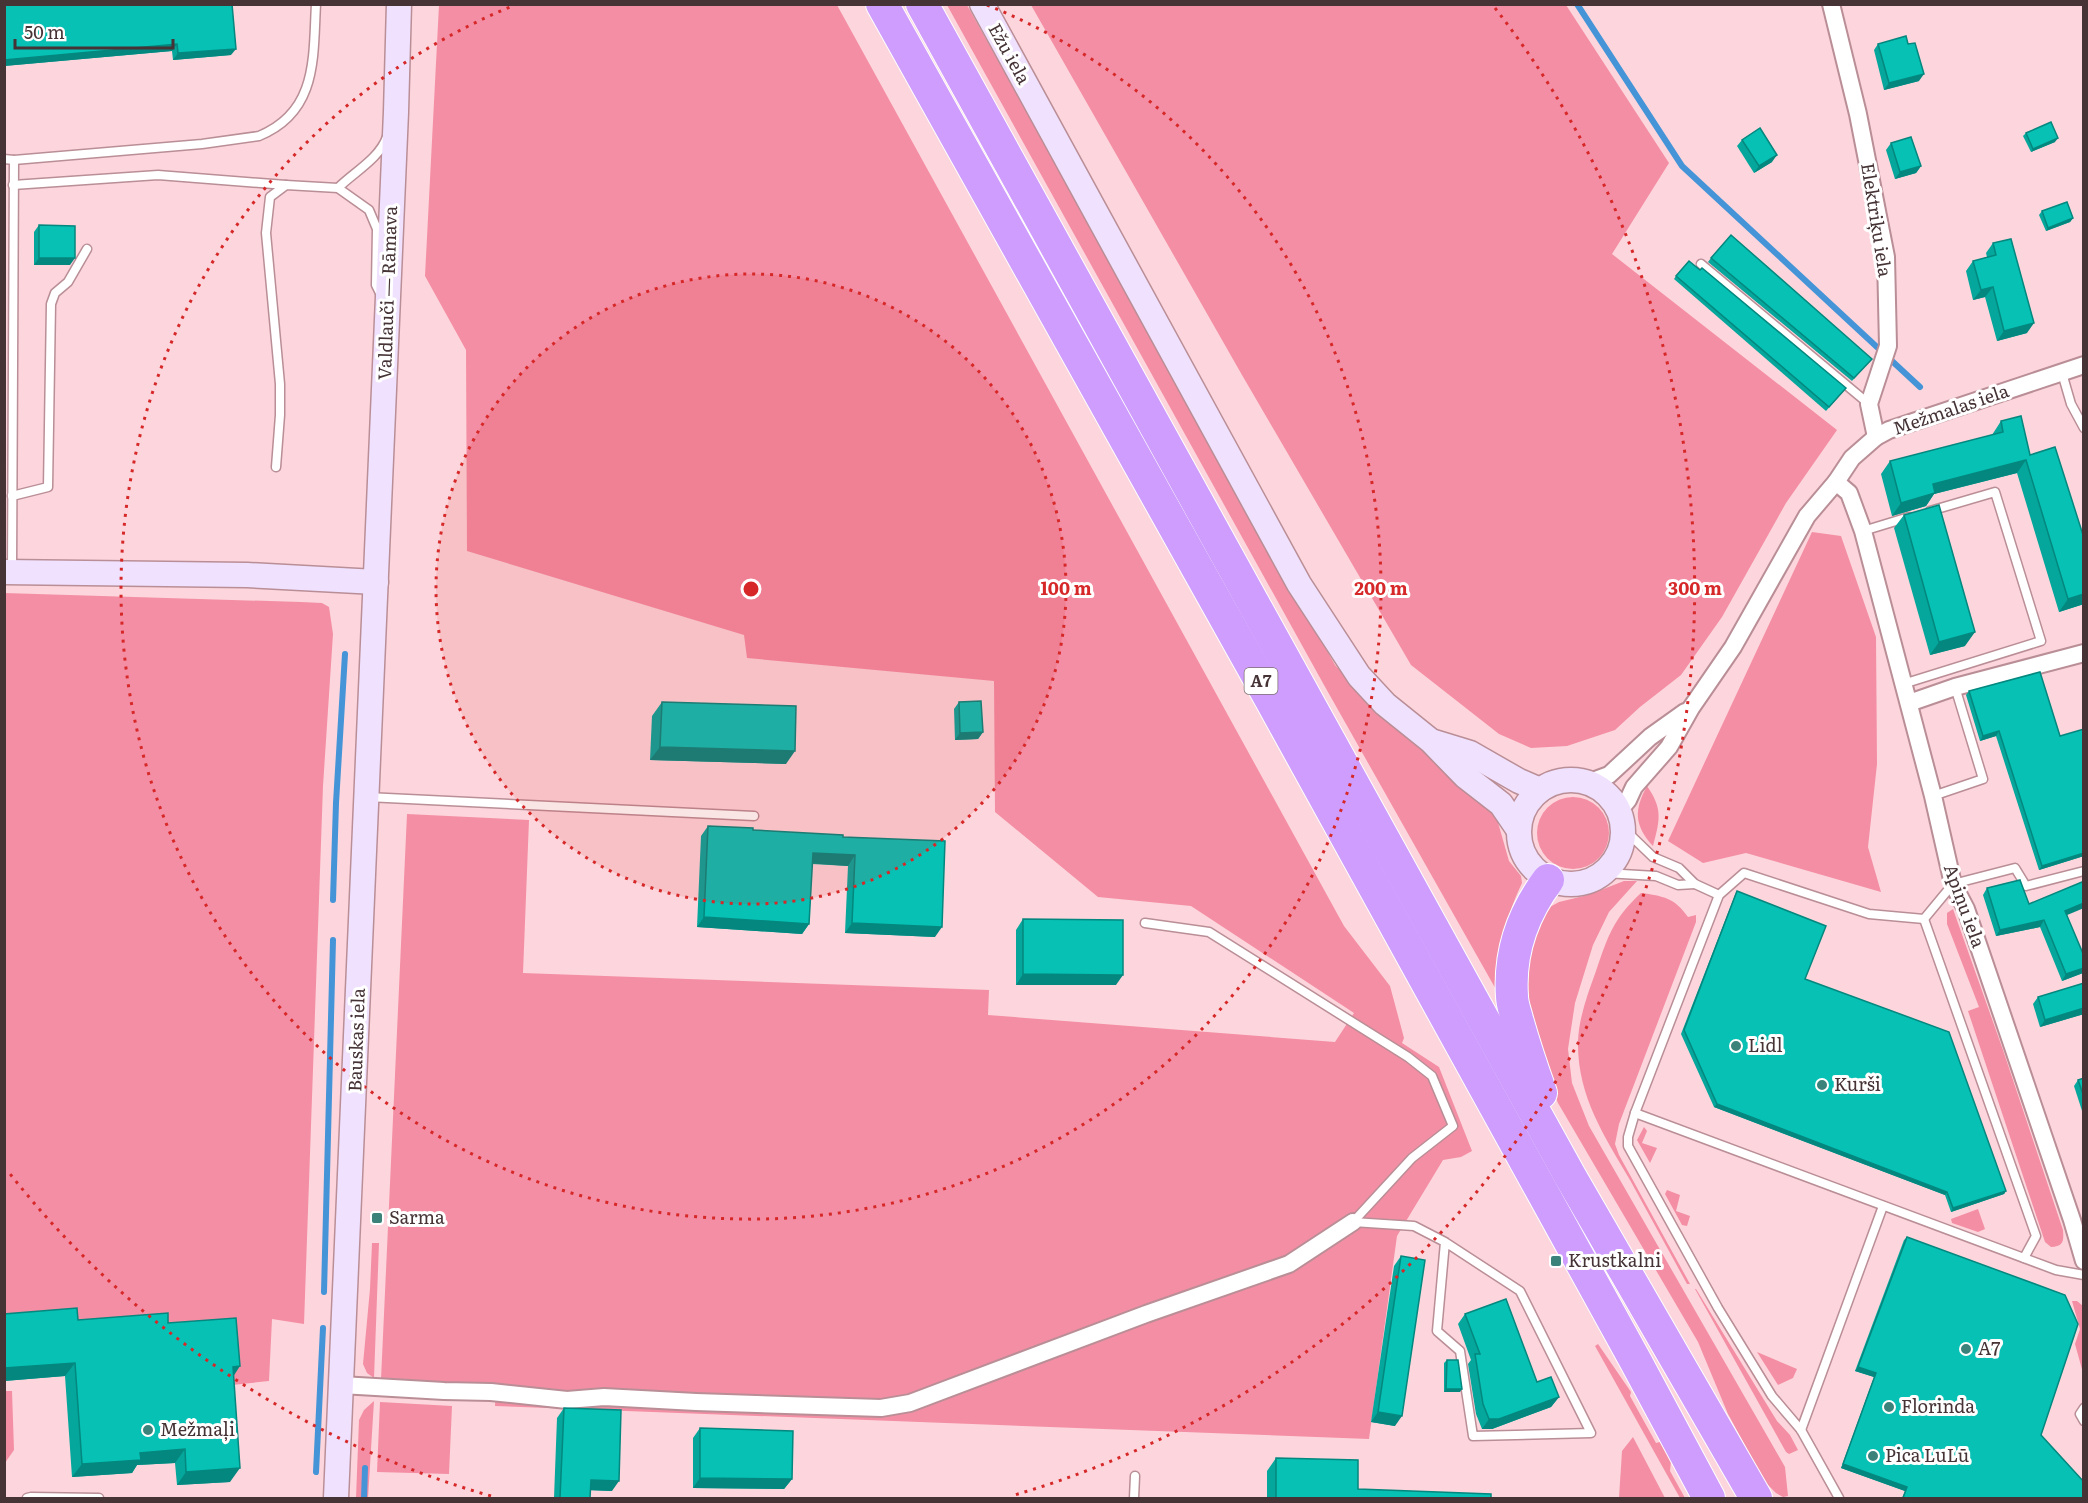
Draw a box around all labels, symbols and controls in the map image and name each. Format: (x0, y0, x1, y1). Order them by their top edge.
scale bar (15, 12, 172, 50)
text: 50 m (24, 18, 65, 45)
street label: Ežu iela (982, 18, 1038, 89)
street label: Elektriķu iela (1855, 161, 1900, 279)
street label: Valdlauči — Rāmava (370, 205, 403, 381)
street label: Mežmalas iela (1889, 376, 2012, 441)
text: 100 m (1040, 574, 1092, 601)
text: 200 m (1354, 574, 1408, 601)
text: 300 m (1668, 574, 1722, 601)
centre of rings (741, 579, 761, 599)
road number: A7 (1244, 668, 1278, 694)
street label: Apiņu iela (1938, 860, 1993, 951)
street label: Bauskas iela (340, 987, 371, 1092)
place label: Lidl (1748, 1031, 1783, 1058)
marker: Lidl (1729, 1039, 1743, 1053)
place label: Kurši (1834, 1070, 1881, 1097)
marker: Kurši (1815, 1078, 1829, 1092)
place label: Sarma (389, 1203, 445, 1230)
marker: Sarma (370, 1211, 384, 1225)
place label: Krustkalni (1568, 1246, 1661, 1273)
marker: Krustkalni (1549, 1254, 1563, 1268)
place label: A7 (1978, 1334, 2000, 1361)
marker: A7 (1959, 1342, 1973, 1356)
place label: Florinda (1901, 1392, 1975, 1419)
marker: Florinda (1882, 1400, 1896, 1414)
place label: Mežmaļi (160, 1415, 235, 1442)
marker: Mežmaļi (141, 1423, 155, 1437)
place label: Pica LuLū (1885, 1441, 1969, 1468)
marker: Pica LuLū (1866, 1449, 1880, 1463)

